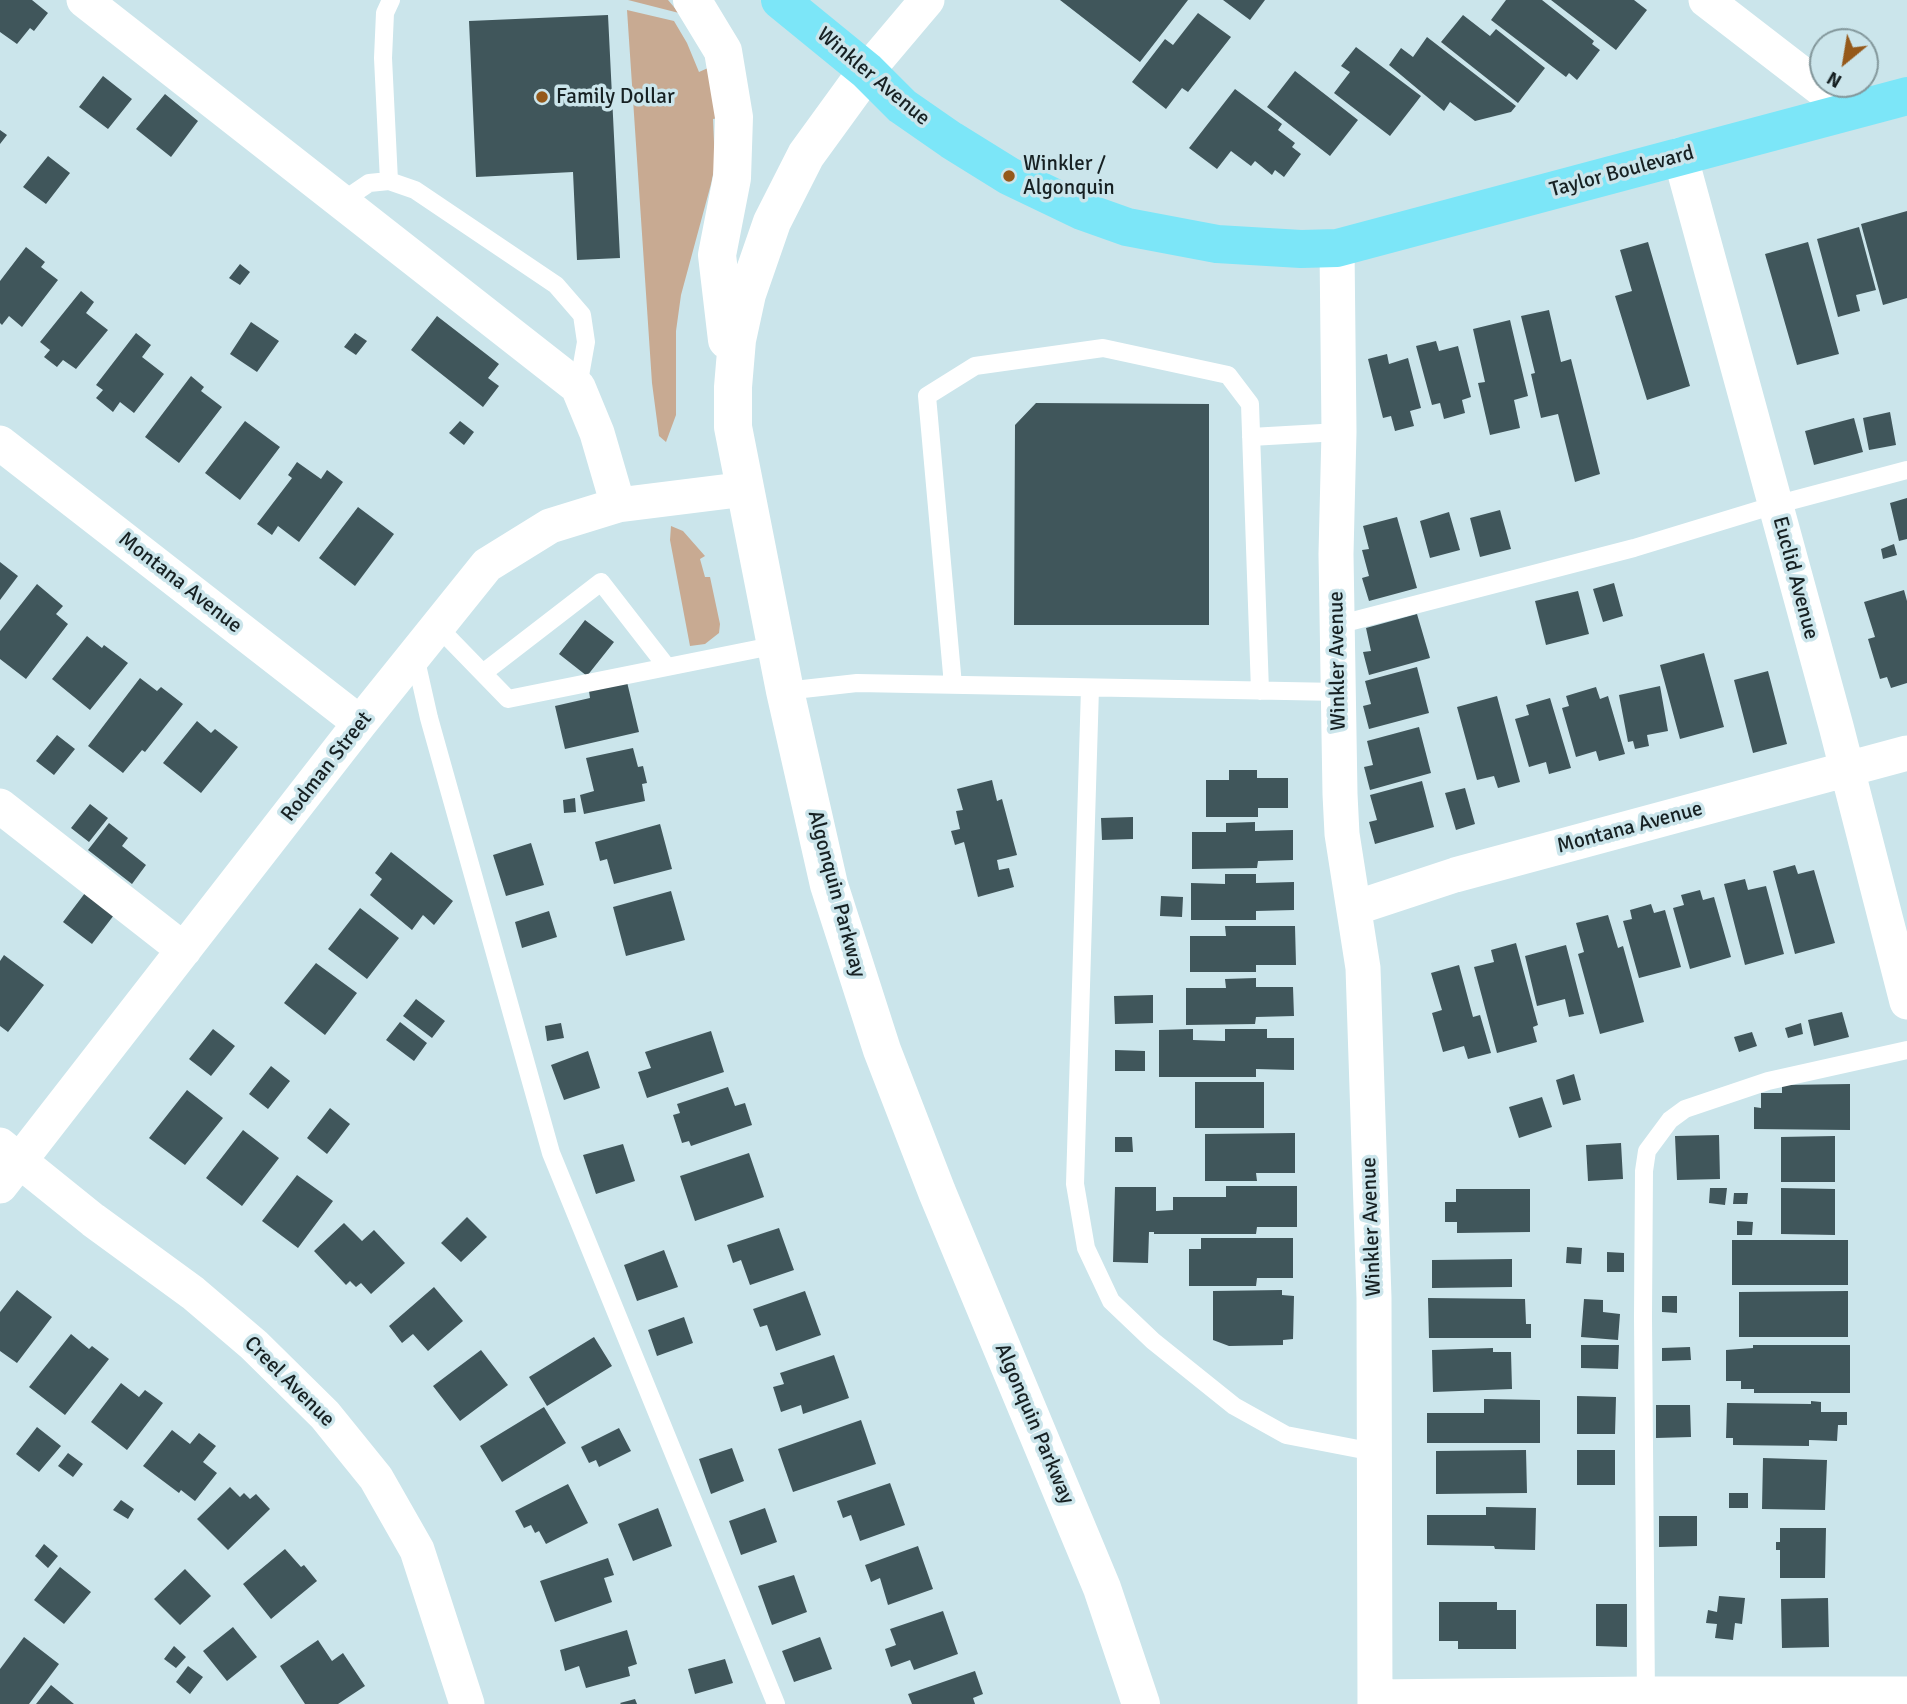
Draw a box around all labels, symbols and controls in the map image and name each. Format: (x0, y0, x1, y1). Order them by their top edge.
street label: Winkler Avenue (811, 22, 935, 132)
north arrow (1809, 28, 1879, 98)
text: N (1823, 66, 1846, 93)
place label: Family Dollar (556, 84, 675, 110)
marker: Family Dollar (534, 89, 550, 105)
street label: Taylor Boulevard (1547, 141, 1697, 203)
place label: Winkler / Algonquin (1023, 151, 1115, 201)
marker: Winkler / Algonquin (1001, 168, 1017, 184)
street label: Euclid Avenue (1767, 514, 1823, 642)
street label: Montana Avenue (113, 527, 247, 639)
street label: Winkler Avenue (1324, 591, 1352, 731)
street label: Rodman Street (276, 707, 378, 827)
street label: Montana Avenue (1554, 796, 1706, 860)
street label: Algonquin Parkway (802, 808, 870, 980)
street label: Winkler Avenue (1357, 1157, 1387, 1297)
street label: Creel Avenue (239, 1332, 339, 1432)
street label: Algonquin Parkway (989, 1340, 1079, 1508)

